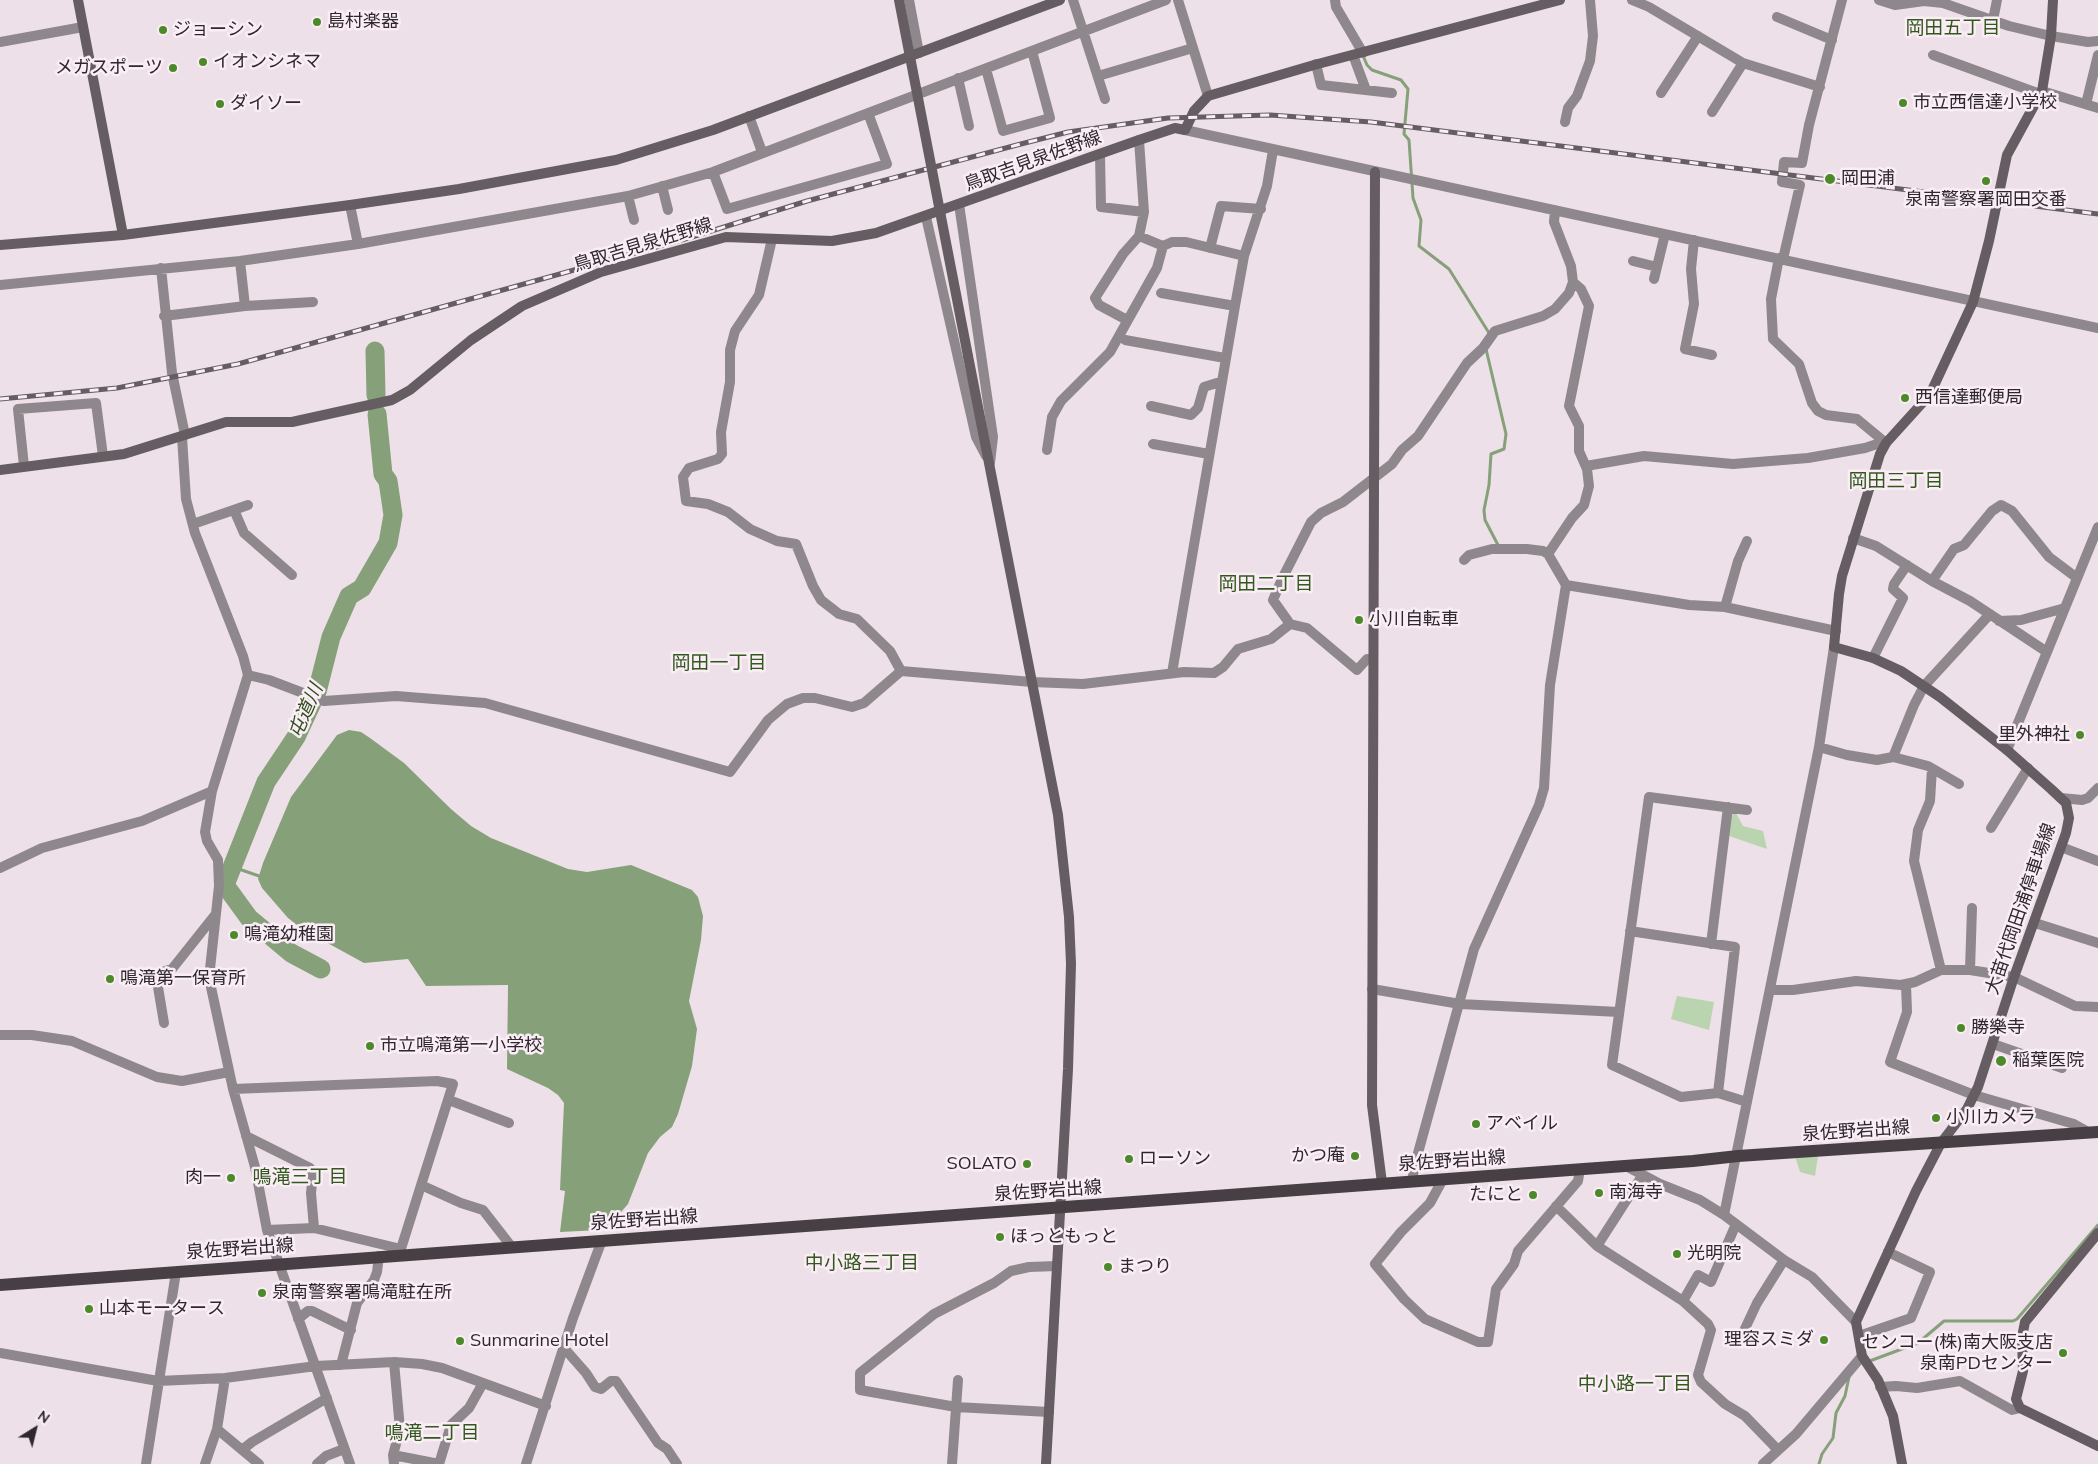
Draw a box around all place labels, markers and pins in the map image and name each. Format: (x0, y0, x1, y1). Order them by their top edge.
place label: 島村楽器 (327, 11, 399, 33)
marker: 島村楽器 (311, 16, 323, 28)
place label: ジョーシン (173, 19, 263, 41)
marker: ジョーシン (157, 24, 169, 36)
place label: イオンシネマ (213, 51, 321, 73)
marker: イオンシネマ (197, 56, 209, 68)
place label: メガスポーツ (55, 57, 163, 79)
marker: メガスポーツ (167, 62, 179, 74)
place label: 市立西信達小学校 (1913, 92, 2057, 114)
place label: ダイソー (230, 93, 302, 115)
marker: 市立西信達小学校 (1897, 97, 1909, 109)
marker: ダイソー (214, 98, 226, 110)
place label: 岡田浦 (1841, 168, 1895, 190)
marker: 岡田浦 (1823, 172, 1837, 186)
marker: 泉南警察署岡田交番 (1980, 175, 1992, 187)
place label: 泉南警察署岡田交番 (1905, 189, 2067, 211)
place label: 西信達郵便局 (1915, 387, 2023, 409)
marker: 西信達郵便局 (1899, 392, 1911, 404)
place label: 小川自転車 (1369, 609, 1459, 631)
marker: 小川自転車 (1353, 614, 1365, 626)
place label: 里外神社 (1998, 724, 2070, 746)
marker: 里外神社 (2074, 729, 2086, 741)
place label: 鳴滝幼稚園 (244, 924, 334, 946)
marker: 鳴滝幼稚園 (228, 929, 240, 941)
place label: 鳴滝第一保育所 (120, 968, 246, 990)
marker: 鳴滝第一保育所 (104, 973, 116, 985)
place label: 勝樂寺 (1971, 1017, 2025, 1039)
marker: 勝樂寺 (1955, 1022, 1967, 1034)
place label: 市立鳴滝第一小学校 (380, 1035, 542, 1057)
marker: 市立鳴滝第一小学校 (364, 1040, 376, 1052)
place label: 稲葉医院 (2012, 1050, 2084, 1072)
marker: 稲葉医院 (1994, 1054, 2008, 1068)
place label: 小川カメラ (1946, 1107, 2036, 1129)
marker: 小川カメラ (1930, 1112, 1942, 1124)
place label: アベイル (1486, 1113, 1558, 1135)
marker: アベイル (1470, 1118, 1482, 1130)
place label: かつ庵 (1291, 1145, 1345, 1167)
place label: ローソン (1139, 1148, 1211, 1170)
marker: かつ庵 (1349, 1150, 1361, 1162)
place label: SOLATO (947, 1153, 1017, 1175)
marker: ローソン (1123, 1153, 1135, 1165)
marker: SOLATO (1021, 1158, 1033, 1170)
place label: 肉一 (185, 1167, 221, 1189)
marker: 肉一 (225, 1172, 237, 1184)
place label: 南海寺 (1609, 1182, 1663, 1204)
place label: たにと (1469, 1184, 1523, 1206)
marker: 南海寺 (1593, 1187, 1605, 1199)
marker: たにと (1527, 1189, 1539, 1201)
place label: ほっともっと (1010, 1226, 1118, 1248)
marker: ほっともっと (994, 1231, 1006, 1243)
place label: 光明院 (1687, 1243, 1741, 1265)
marker: 光明院 (1671, 1248, 1683, 1260)
place label: まつり (1118, 1256, 1172, 1278)
marker: まつり (1102, 1261, 1114, 1273)
place label: 泉南警察署鳴滝駐在所 (272, 1282, 452, 1304)
marker: 泉南警察署鳴滝駐在所 (256, 1287, 268, 1299)
place label: 山本モータース (99, 1298, 225, 1320)
marker: 山本モータース (83, 1303, 95, 1315)
place label: 理容スミダ (1724, 1329, 1814, 1351)
place label: Sunmarine Hotel (470, 1330, 609, 1352)
place label: センコー(株)南大阪支店 泉南PDセンター (1862, 1332, 2053, 1375)
marker: 理容スミダ (1818, 1334, 1830, 1346)
marker: Sunmarine Hotel (454, 1335, 466, 1347)
marker: センコー(株)南大阪支店 泉南PDセンター (2057, 1347, 2069, 1359)

